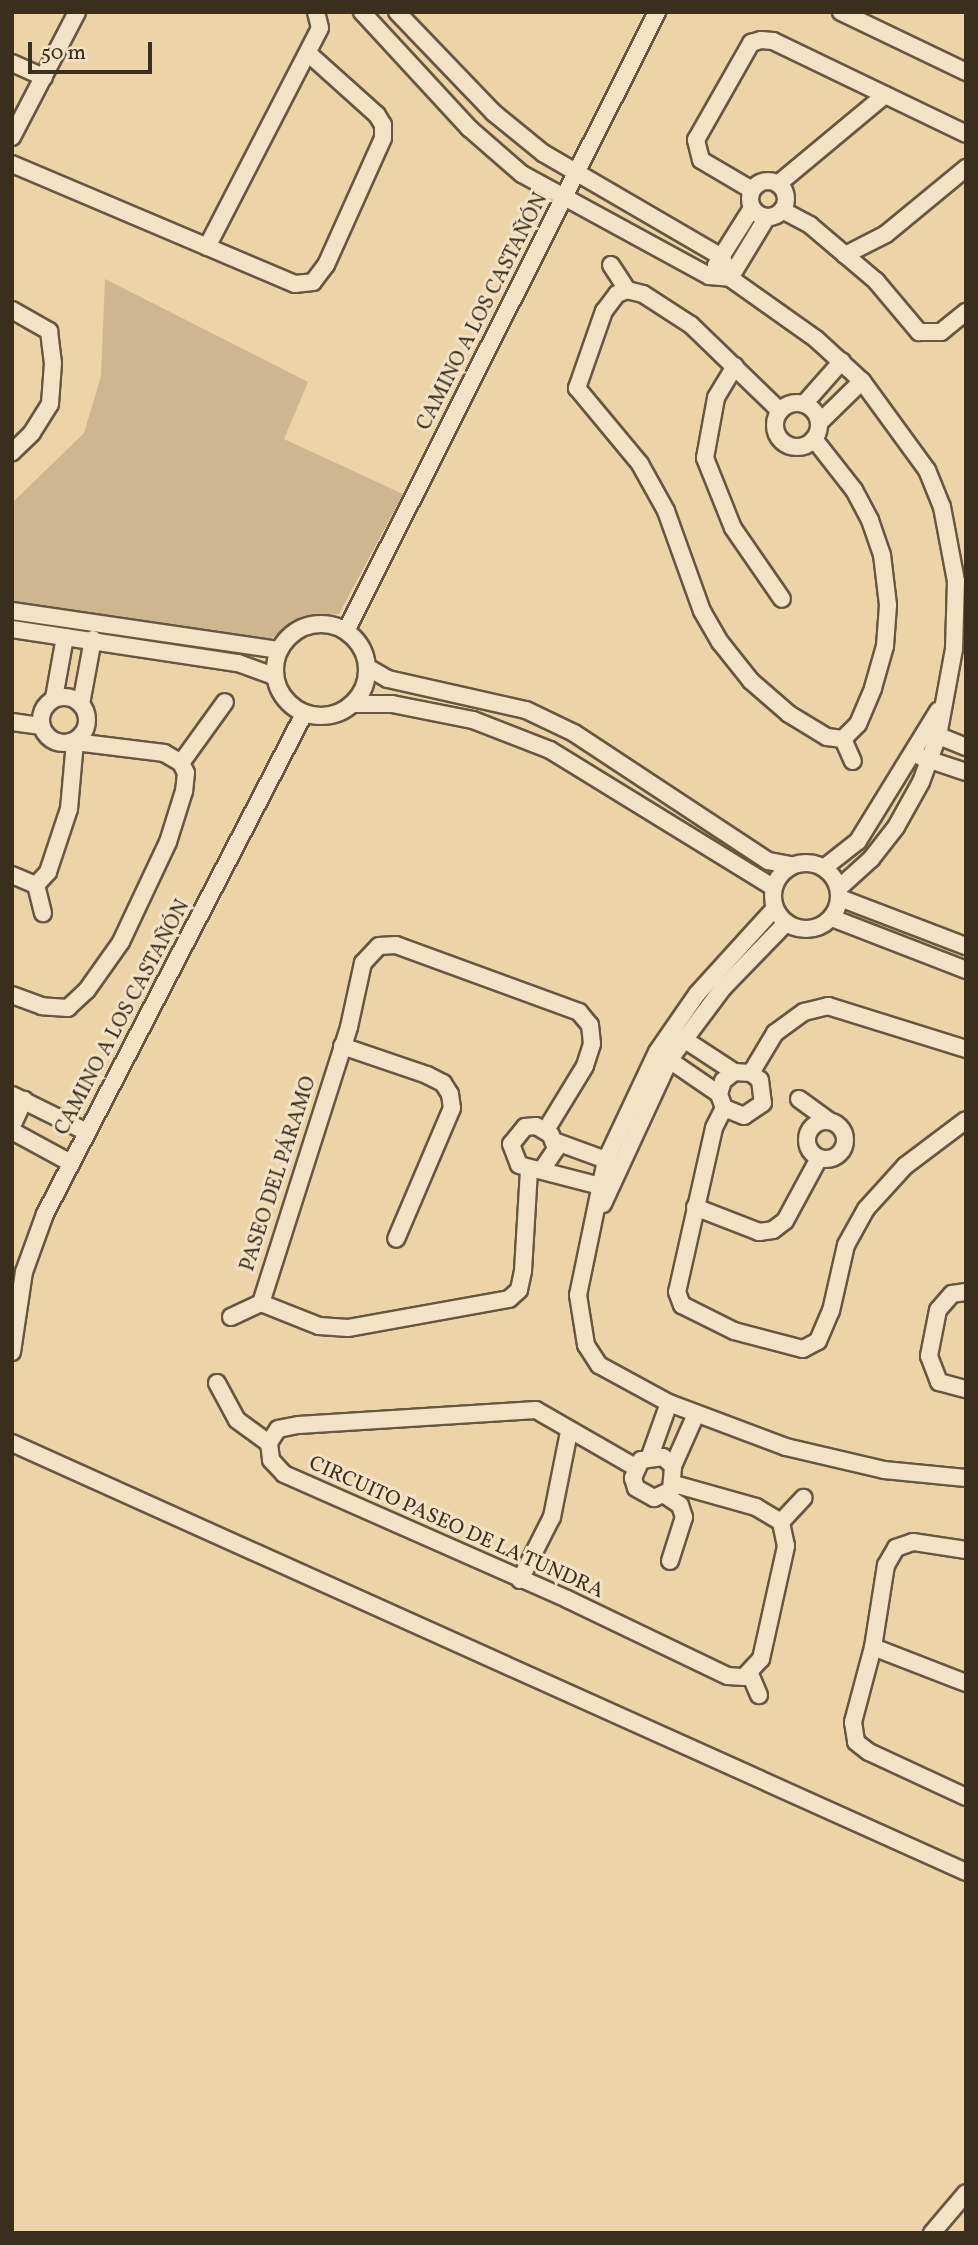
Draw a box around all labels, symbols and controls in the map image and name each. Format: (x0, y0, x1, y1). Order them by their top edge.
scale bar (32, 28, 156, 72)
text: 50 m (41, 39, 86, 68)
street label: CAMINO A LOS CASTAÑÓN (412, 189, 554, 435)
street label: CAMINO A LOS CASTAÑÓN (50, 896, 196, 1140)
street label: PASEO DEL PÁRAMO (236, 1073, 322, 1275)
street label: CIRCUITO PASEO DE LA TUNDRA (304, 1451, 608, 1605)

